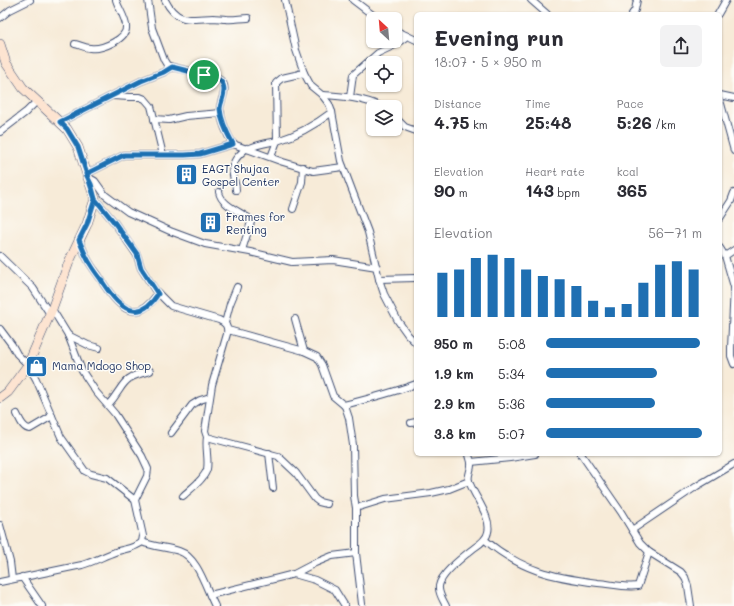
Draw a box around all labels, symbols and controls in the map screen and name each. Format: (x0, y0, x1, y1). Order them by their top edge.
north arrow (366, 12, 402, 48)
map controls (366, 12, 402, 136)
text: Evening run (434, 23, 564, 52)
button: share (660, 25, 702, 67)
text: 18:07 · 5 × 950 m (434, 53, 542, 70)
button: locate (366, 56, 402, 92)
pin (187, 58, 221, 92)
icon: arrive (193, 64, 215, 86)
text: Distance (434, 96, 481, 111)
text: Time (525, 96, 550, 111)
text: Pace (617, 96, 644, 111)
button: layers (366, 100, 402, 136)
text: 4.75 (434, 111, 469, 133)
text: 25:48 (525, 111, 571, 133)
text: 5:26 (617, 111, 652, 133)
text: km (469, 117, 488, 132)
text: /km (652, 117, 676, 132)
place label: EAGT Shujaa Gospel Center (202, 161, 280, 189)
building icon: EAGT Shujaa Gospel Center (173, 162, 199, 188)
text: Elevation (434, 164, 483, 179)
text: Heart rate (525, 164, 585, 179)
text: kcal (617, 164, 639, 179)
text: 90 (434, 179, 455, 201)
text: 143 (525, 179, 554, 201)
text: 365 (617, 179, 647, 201)
text: m (455, 185, 467, 200)
text: bpm (554, 185, 580, 200)
place label: Frames for Renting (226, 209, 285, 237)
building icon: Frames for Renting (197, 210, 223, 236)
text: Elevation (434, 224, 492, 241)
text: 56–71 m (648, 224, 702, 241)
text: 950 m (434, 335, 473, 352)
text: 5:08 (498, 335, 526, 352)
shop icon: Mama Mdogo Shop (23, 353, 49, 379)
place label: Mama Mdogo Shop (52, 358, 151, 373)
text: 1.9 km (434, 365, 474, 382)
text: 5:34 (498, 365, 525, 382)
text: 2.9 km (434, 395, 475, 412)
text: 5:36 (498, 395, 525, 412)
text: 3.8 km (434, 425, 476, 442)
text: 5:07 (498, 425, 525, 442)

